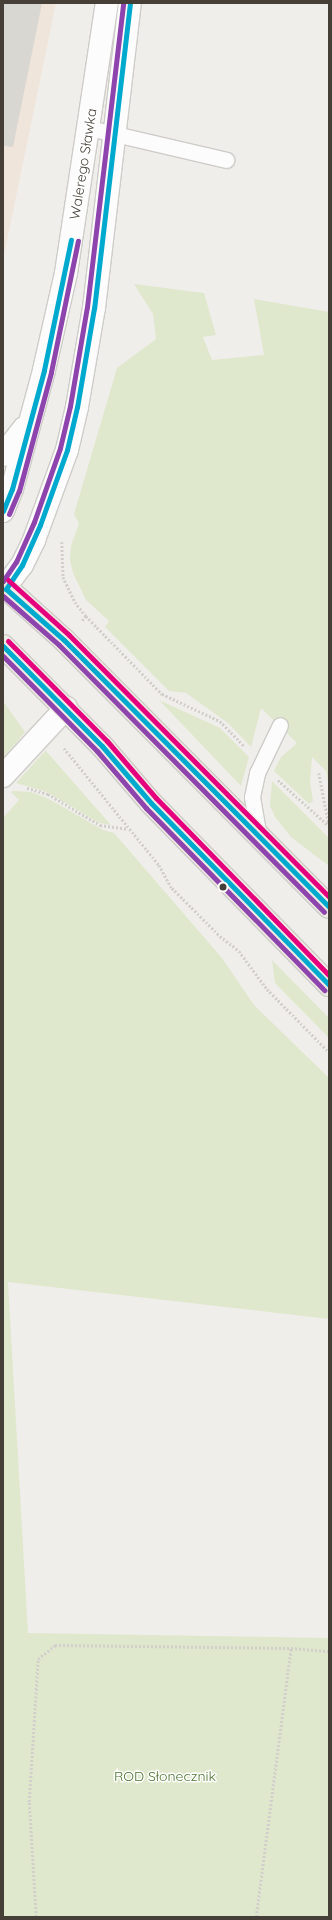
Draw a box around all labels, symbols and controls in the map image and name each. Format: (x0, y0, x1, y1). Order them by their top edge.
street label: Walerego Sławka (66, 107, 100, 221)
unlabelled marker (218, 882, 228, 892)
park label: ROD Słonecznik (114, 1768, 216, 1784)

